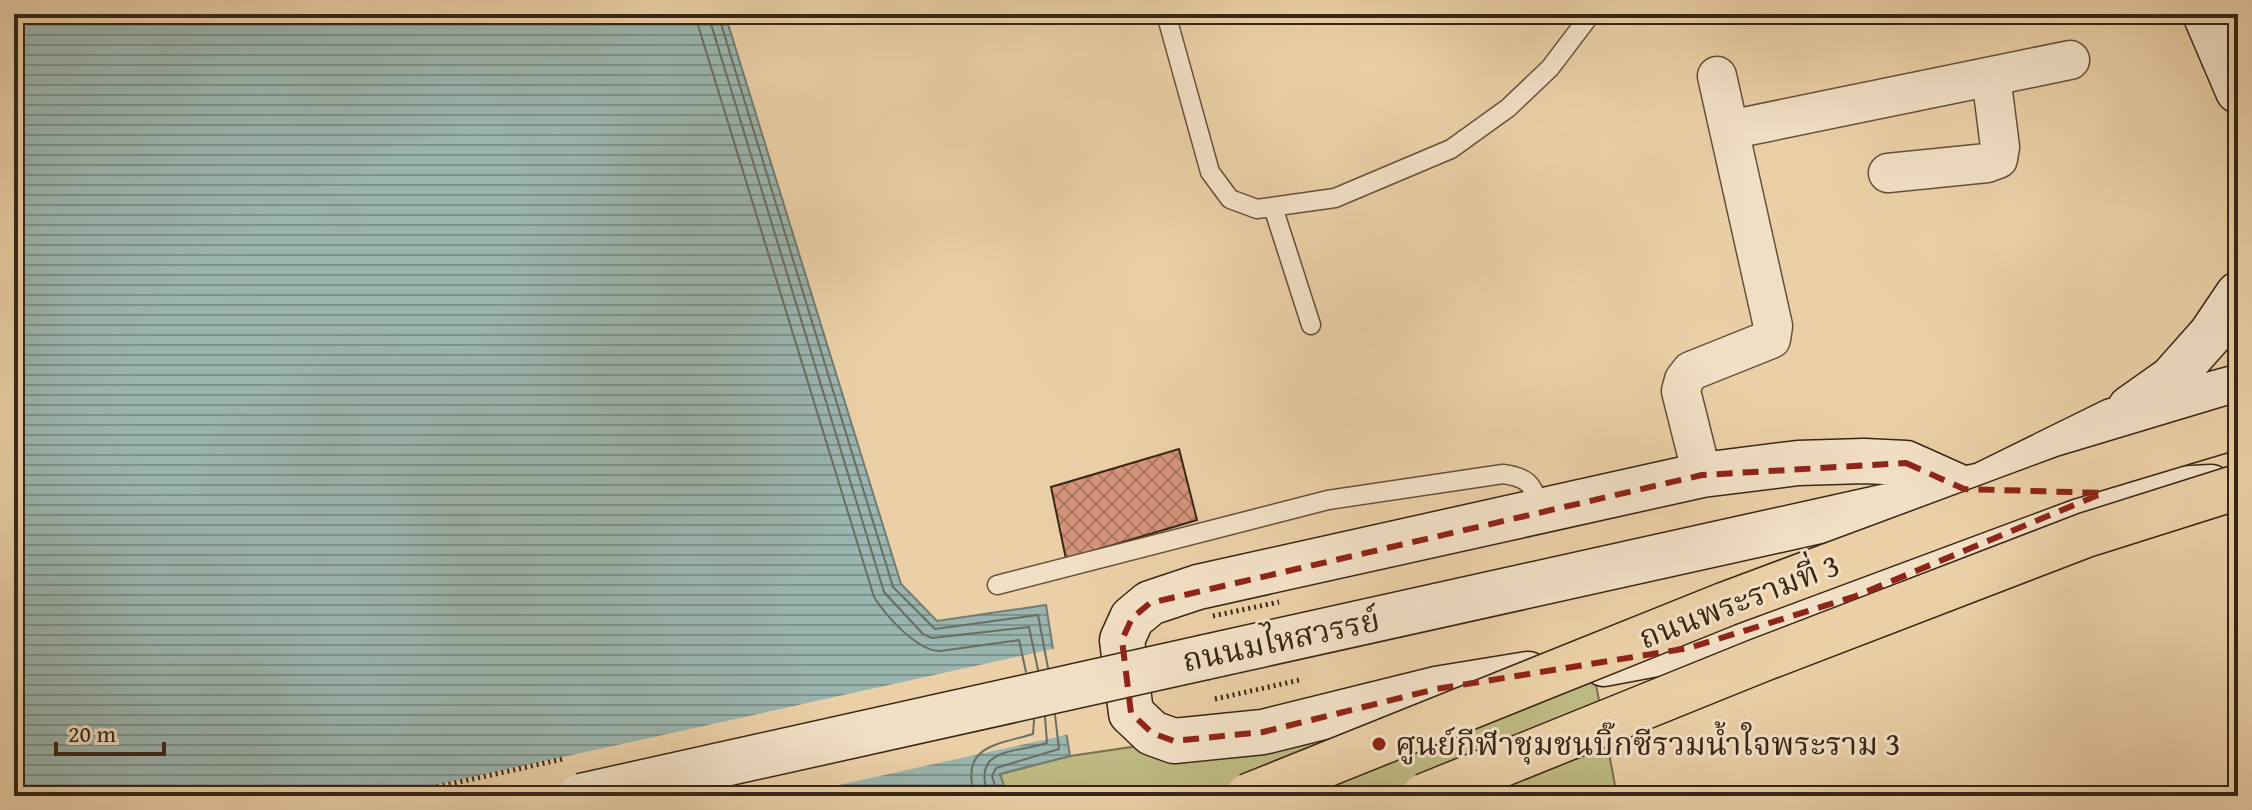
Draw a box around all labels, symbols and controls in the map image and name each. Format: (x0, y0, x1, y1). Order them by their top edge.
street label: ถนนพระรามที่ 3 (1631, 541, 1846, 660)
street label: ถนนมไหสวรรย์ (1178, 596, 1384, 683)
scale bar (56, 706, 164, 756)
text: 20 m (68, 716, 116, 751)
place label: ศูนย์กีฬาชุมชนบิ๊กซีรวมน้ำใจพระราม 3 (1395, 720, 1901, 767)
marker: ศูนย์กีฬาชุมชนบิ๊กซีรวมน้ำใจพระราม 3 (1370, 735, 1388, 753)

